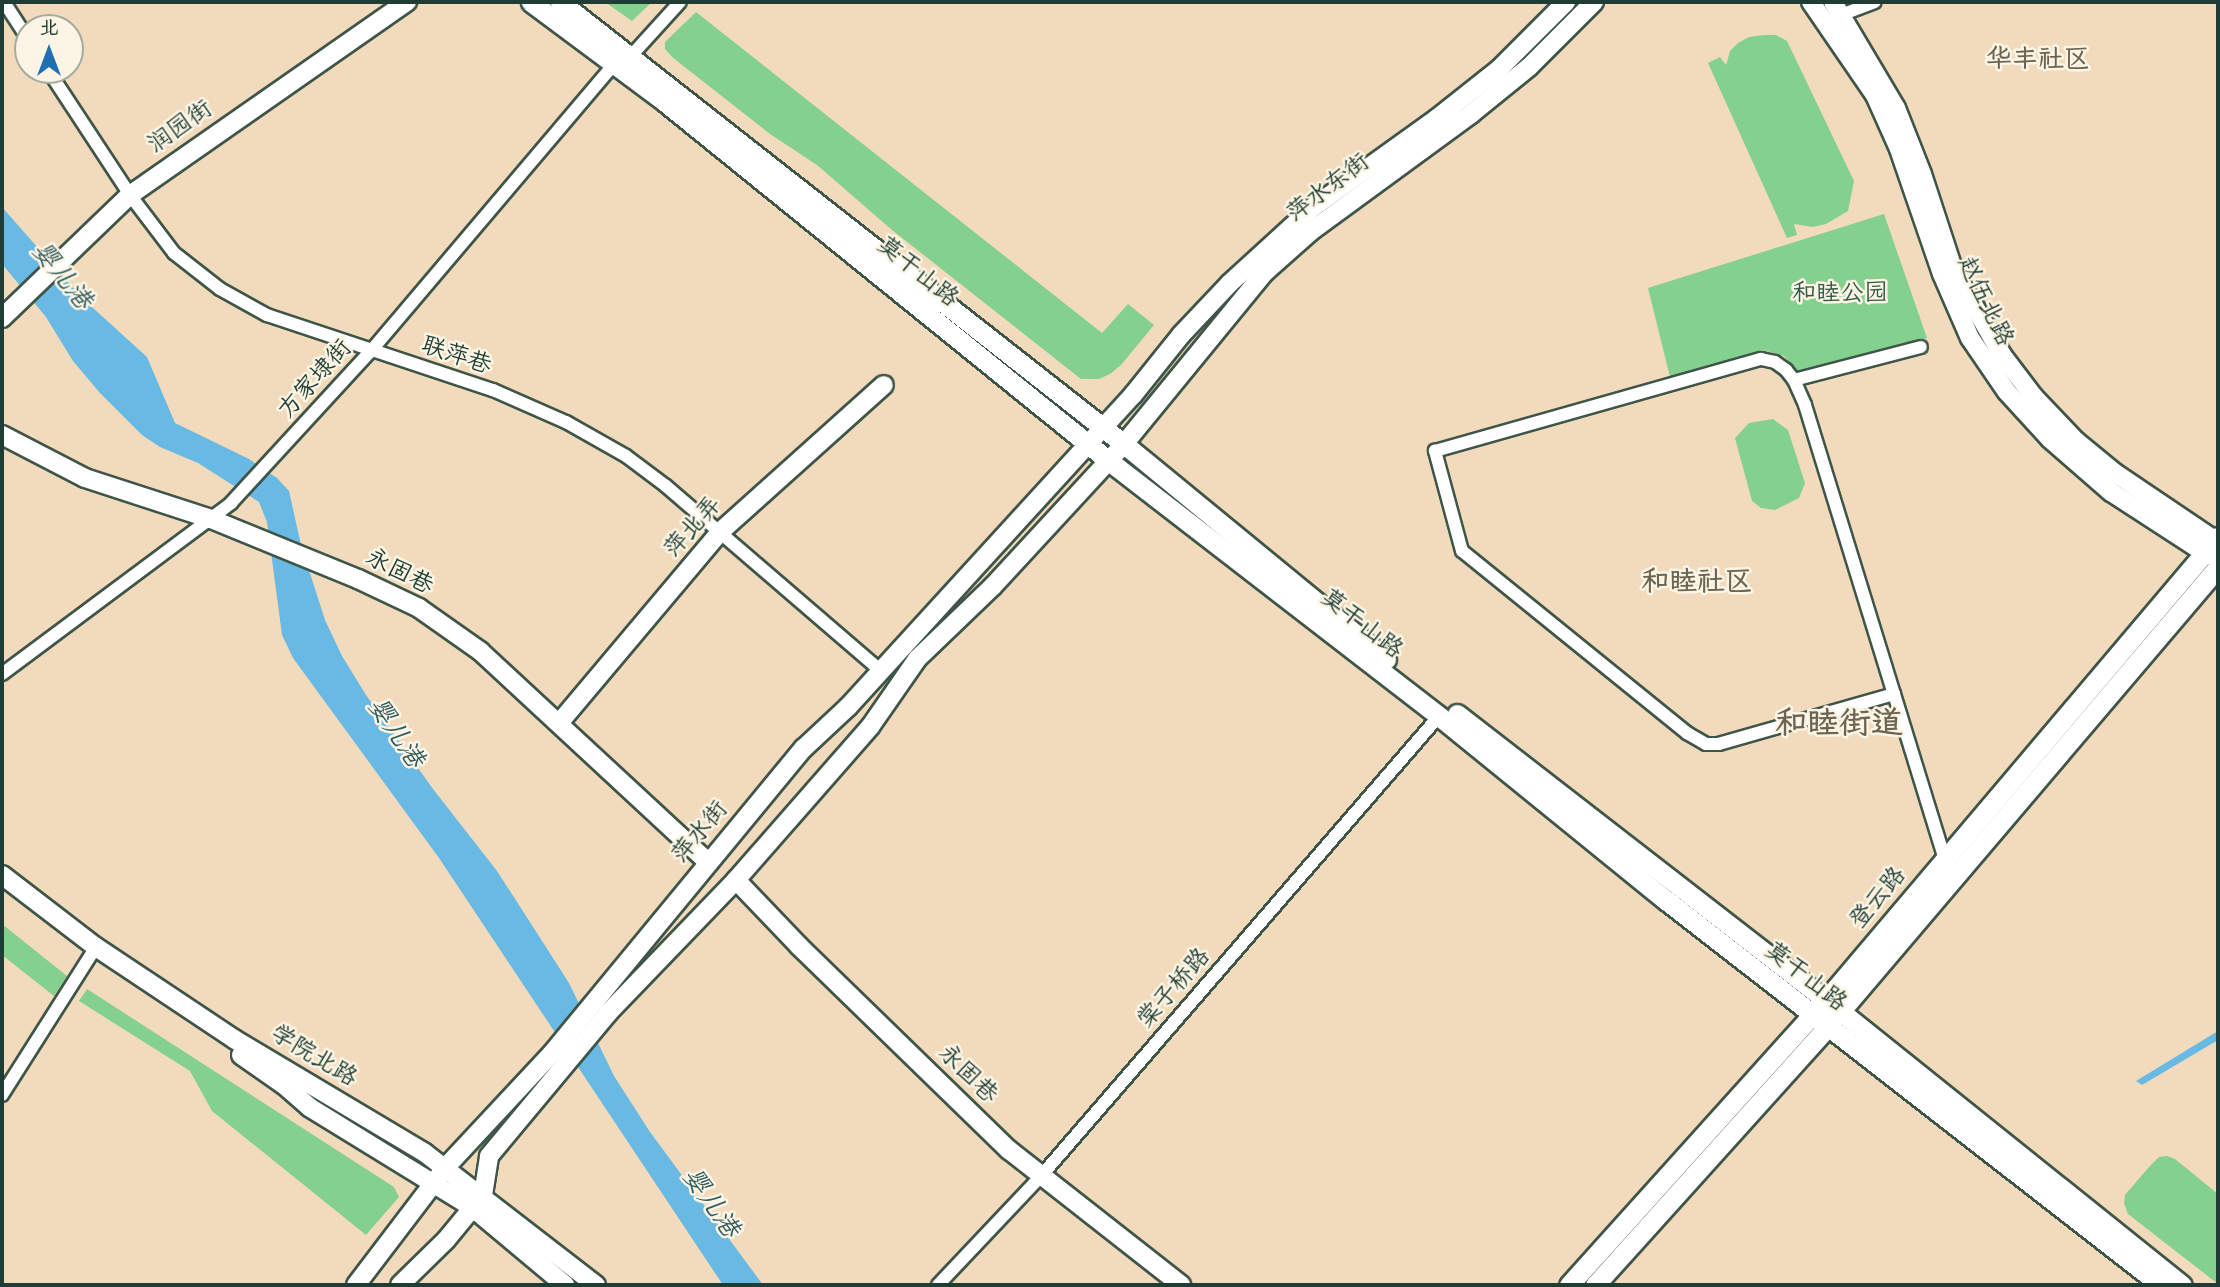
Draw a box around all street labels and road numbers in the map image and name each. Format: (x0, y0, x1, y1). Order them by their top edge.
street label: 润园街 (143, 96, 219, 160)
street label: 萍水东街 (1282, 149, 1376, 229)
street label: 莫干山路 (871, 232, 963, 314)
street label: 赵伍北路 (1950, 253, 2018, 351)
street label: 联萍巷 (417, 332, 495, 382)
street label: 方家埭街 (273, 335, 359, 425)
street label: 萍北弄 (659, 492, 729, 564)
street label: 永固巷 (360, 544, 438, 602)
street label: 莫干山路 (1314, 584, 1408, 666)
street label: 萍水街 (667, 796, 735, 870)
street label: 登云路 (1845, 862, 1913, 936)
street label: 莫干山路 (1758, 937, 1852, 1019)
street label: 棠子桥路 (1133, 943, 1217, 1035)
street label: 学院北路 (264, 1020, 362, 1094)
street label: 永固巷 (931, 1040, 1003, 1110)

